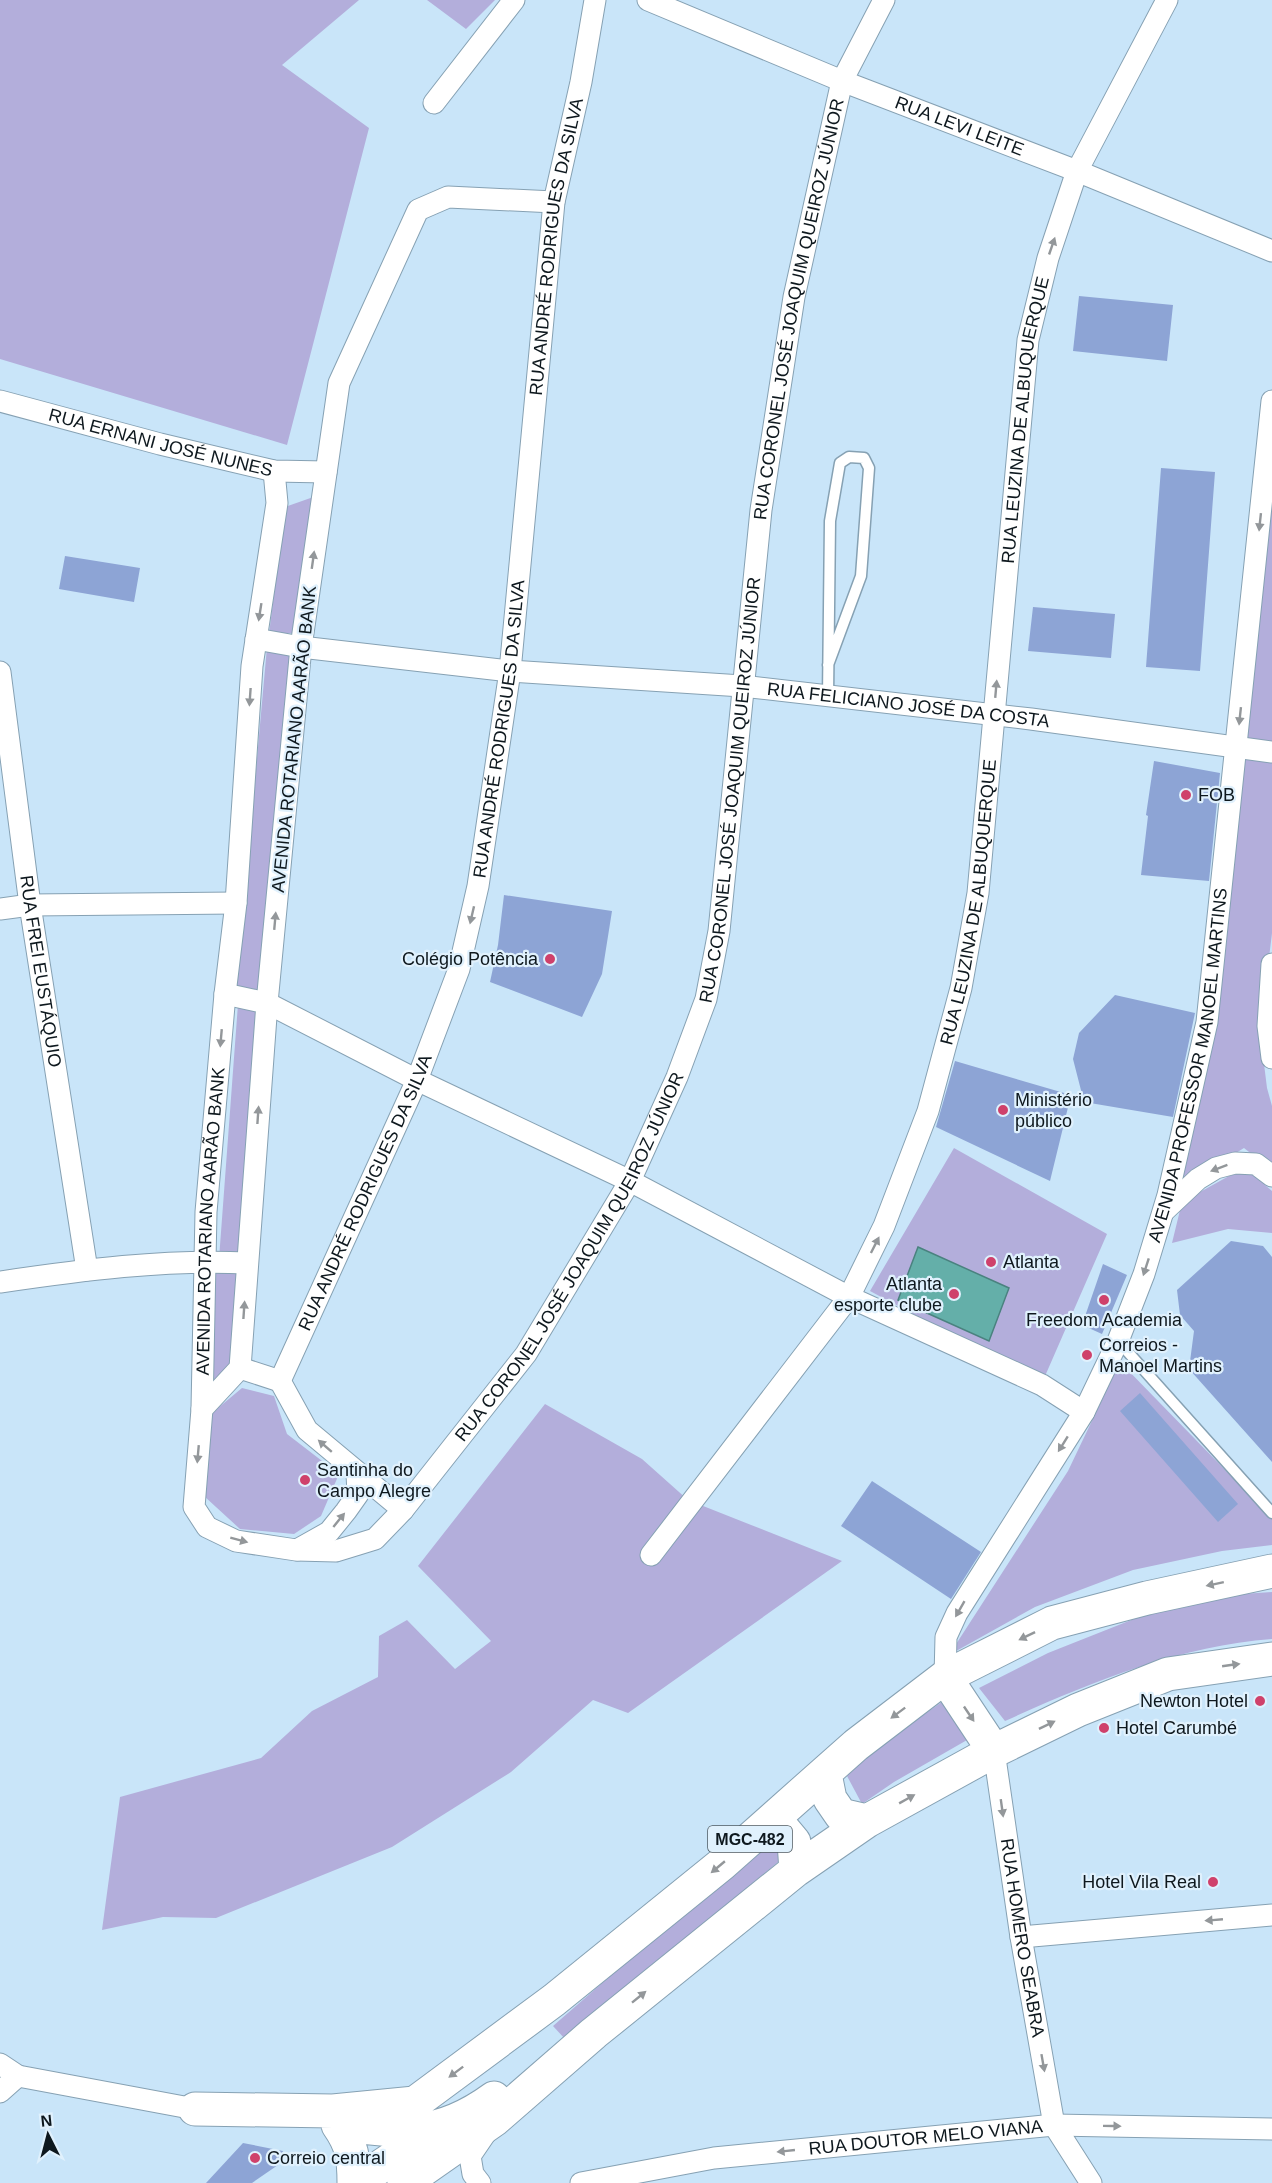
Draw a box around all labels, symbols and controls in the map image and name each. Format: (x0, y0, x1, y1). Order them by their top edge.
street label: RUA LEVI LEITE (892, 92, 1027, 160)
street label: RUA ANDRÉ RODRIGUES DA SILVA (526, 96, 587, 396)
street label: RUA CORONEL JOSÉ JOAQUIM QUEIROZ JÚNIOR (750, 96, 848, 521)
one-way arrow (1047, 237, 1057, 255)
street label: RUA LEUZINA DE ALBUQUERQUE (998, 274, 1053, 564)
street label: RUA ERNANI JOSÉ NUNES (47, 405, 275, 480)
one-way arrow (1255, 513, 1264, 532)
one-way arrow (308, 551, 317, 570)
street label: RUA CORONEL JOSÉ JOAQUIM QUEIROZ JÚNIOR (695, 576, 764, 1004)
street label: RUA ANDRÉ RODRIGUES DA SILVA (469, 579, 528, 879)
street label: AVENIDA ROTARIANO AARÃO BANK (267, 584, 320, 893)
one-way arrow (255, 602, 264, 621)
street label: RUA FELICIANO JOSÉ DA COSTA (766, 679, 1051, 731)
one-way arrow (991, 679, 1000, 698)
one-way arrow (245, 688, 254, 707)
one-way arrow (1235, 707, 1244, 726)
street label: RUA LEUZINA DE ALBUQUERQUE (936, 758, 1000, 1047)
place label: FOB (1198, 785, 1235, 805)
marker: FOB (1179, 788, 1193, 802)
street label: RUA FREI EUSTÁQUIO (16, 874, 65, 1069)
street label: AVENIDA PROFESSOR MANOEL MARTINS (1144, 887, 1231, 1245)
one-way arrow (466, 906, 476, 925)
one-way arrow (270, 912, 280, 931)
place label: Colégio Potência (402, 949, 539, 969)
marker: Colégio Potência (543, 952, 557, 966)
one-way arrow (216, 1028, 226, 1047)
street label: RUA ANDRÉ RODRIGUES DA SILVA (294, 1052, 436, 1334)
street label: AVENIDA ROTARIANO AARÃO BANK (193, 1066, 229, 1376)
street label: RUA CORONEL JOSÉ JOAQUIM QUEIROZ JÚNIOR (451, 1069, 688, 1445)
place label: Ministério público (1015, 1090, 1092, 1131)
marker: Ministério público (996, 1103, 1010, 1117)
one-way arrow (254, 1106, 263, 1125)
one-way arrow (1209, 1164, 1227, 1174)
one-way arrow (870, 1236, 880, 1253)
place label: Atlanta (1003, 1252, 1060, 1272)
marker: Atlanta (984, 1255, 998, 1269)
one-way arrow (1140, 1258, 1150, 1276)
place label: Atlanta esporte clube (834, 1274, 943, 1315)
marker: Atlanta esporte clube (947, 1287, 961, 1301)
marker: Freedom Academia (1097, 1293, 1111, 1307)
one-way arrow (239, 1300, 248, 1319)
place label: Freedom Academia (1026, 1310, 1183, 1330)
place label: Correios - Manoel Martins (1099, 1335, 1222, 1376)
marker: Correios - Manoel Martins (1080, 1348, 1094, 1362)
one-way arrow (1058, 1436, 1069, 1452)
one-way arrow (318, 1440, 333, 1453)
one-way arrow (193, 1444, 203, 1463)
place label: Santinha do Campo Alegre (317, 1460, 431, 1501)
marker: Santinha do Campo Alegre (298, 1473, 312, 1487)
one-way arrow (332, 1512, 345, 1528)
one-way arrow (230, 1536, 248, 1545)
one-way arrow (1206, 1579, 1224, 1589)
one-way arrow (955, 1601, 965, 1618)
one-way arrow (1019, 1631, 1036, 1640)
one-way arrow (1221, 1661, 1240, 1670)
place label: Newton Hotel (1140, 1691, 1248, 1711)
marker: Newton Hotel (1253, 1694, 1267, 1708)
one-way arrow (963, 1706, 974, 1722)
one-way arrow (890, 1707, 906, 1719)
place label: Hotel Carumbé (1116, 1718, 1237, 1738)
one-way arrow (1038, 1721, 1055, 1730)
marker: Hotel Carumbé (1097, 1721, 1111, 1735)
one-way arrow (899, 1794, 916, 1804)
one-way arrow (998, 1799, 1007, 1818)
road number: MGC-482 (708, 1826, 792, 1852)
street label: RUA HOMERO SEABRA (997, 1837, 1048, 2039)
one-way arrow (711, 1860, 726, 1873)
place label: Hotel Vila Real (1082, 1872, 1201, 1892)
marker: Hotel Vila Real (1206, 1875, 1220, 1889)
one-way arrow (1204, 1915, 1223, 1925)
one-way arrow (632, 1991, 647, 2003)
one-way arrow (1039, 2054, 1048, 2073)
one-way arrow (449, 2066, 464, 2078)
north arrow (18, 2105, 78, 2165)
text: N (40, 2112, 53, 2130)
street label: RUA DOUTOR MELO VIANA (808, 2116, 1044, 2159)
one-way arrow (1103, 2121, 1122, 2131)
one-way arrow (777, 2146, 796, 2156)
place label: Correio central (267, 2148, 385, 2168)
marker: Correio central (248, 2151, 262, 2165)

